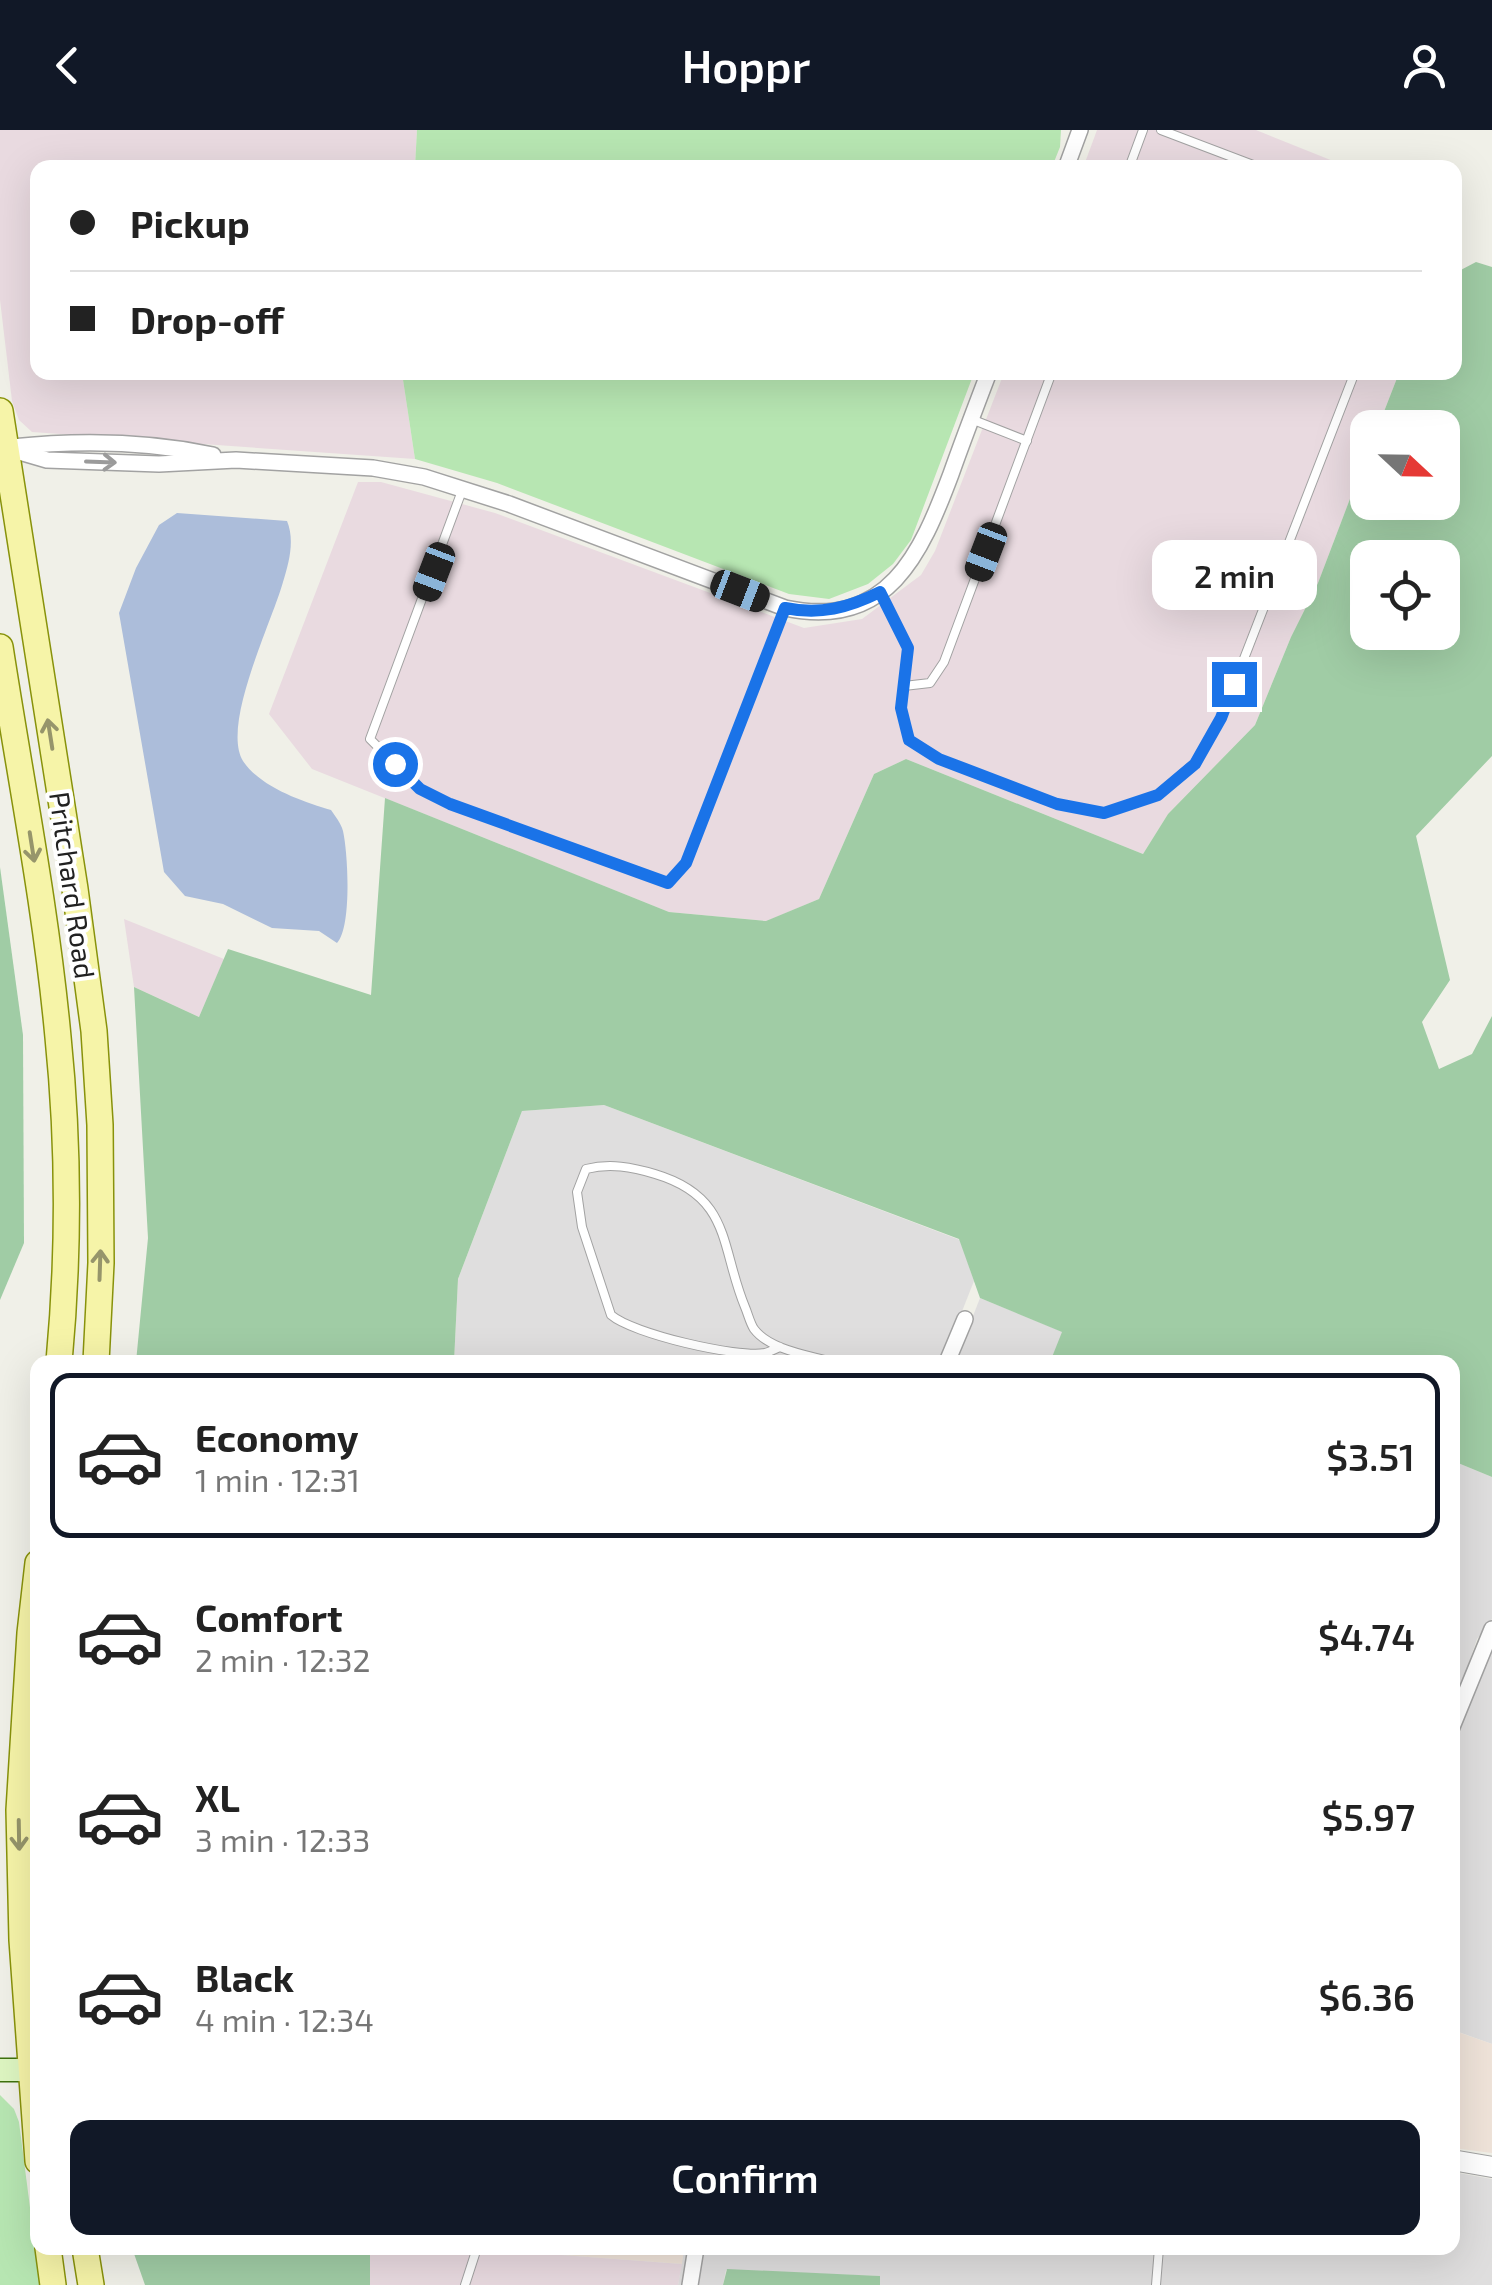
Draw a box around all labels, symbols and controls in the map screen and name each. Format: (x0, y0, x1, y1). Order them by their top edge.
icon: back (40, 38, 95, 93)
text: Hoppr (682, 38, 810, 92)
icon: person (1397, 38, 1452, 93)
text: Pickup (130, 200, 250, 246)
text: Drop-off (130, 296, 284, 342)
north arrow (1350, 410, 1460, 520)
map controls (1350, 410, 1460, 650)
one-way arrow (85, 453, 117, 472)
car (961, 519, 1011, 585)
car (409, 539, 459, 605)
callout: 2 min (1152, 539, 1316, 609)
button: locate (1350, 540, 1460, 650)
text: 2 min (1194, 556, 1275, 594)
car (707, 566, 773, 616)
route end (1212, 662, 1257, 707)
one-way arrow (40, 718, 59, 750)
route start (373, 742, 418, 787)
street label: Pritchard Road (43, 789, 103, 981)
one-way arrow (23, 830, 41, 863)
one-way arrow (91, 1250, 110, 1282)
icon: car (75, 1411, 165, 1501)
text: Economy (195, 1414, 359, 1460)
text: $3.51 (1326, 1433, 1415, 1479)
text: 1 min · 12:31 (195, 1460, 360, 1498)
icon: car (75, 1591, 165, 1681)
text: Comfort (195, 1594, 343, 1640)
text: $4.74 (1318, 1613, 1415, 1659)
text: 2 min · 12:32 (195, 1640, 371, 1678)
icon: car (75, 1771, 165, 1861)
text: XL (195, 1774, 240, 1820)
text: $5.97 (1322, 1793, 1415, 1839)
one-way arrow (10, 1818, 29, 1850)
text: 3 min · 12:33 (195, 1820, 370, 1858)
icon: car (75, 1951, 165, 2041)
text: Black (195, 1954, 294, 2000)
text: $6.36 (1319, 1973, 1415, 2019)
text: 4 min · 12:34 (195, 2000, 374, 2038)
button: Confirm (70, 2120, 1420, 2235)

